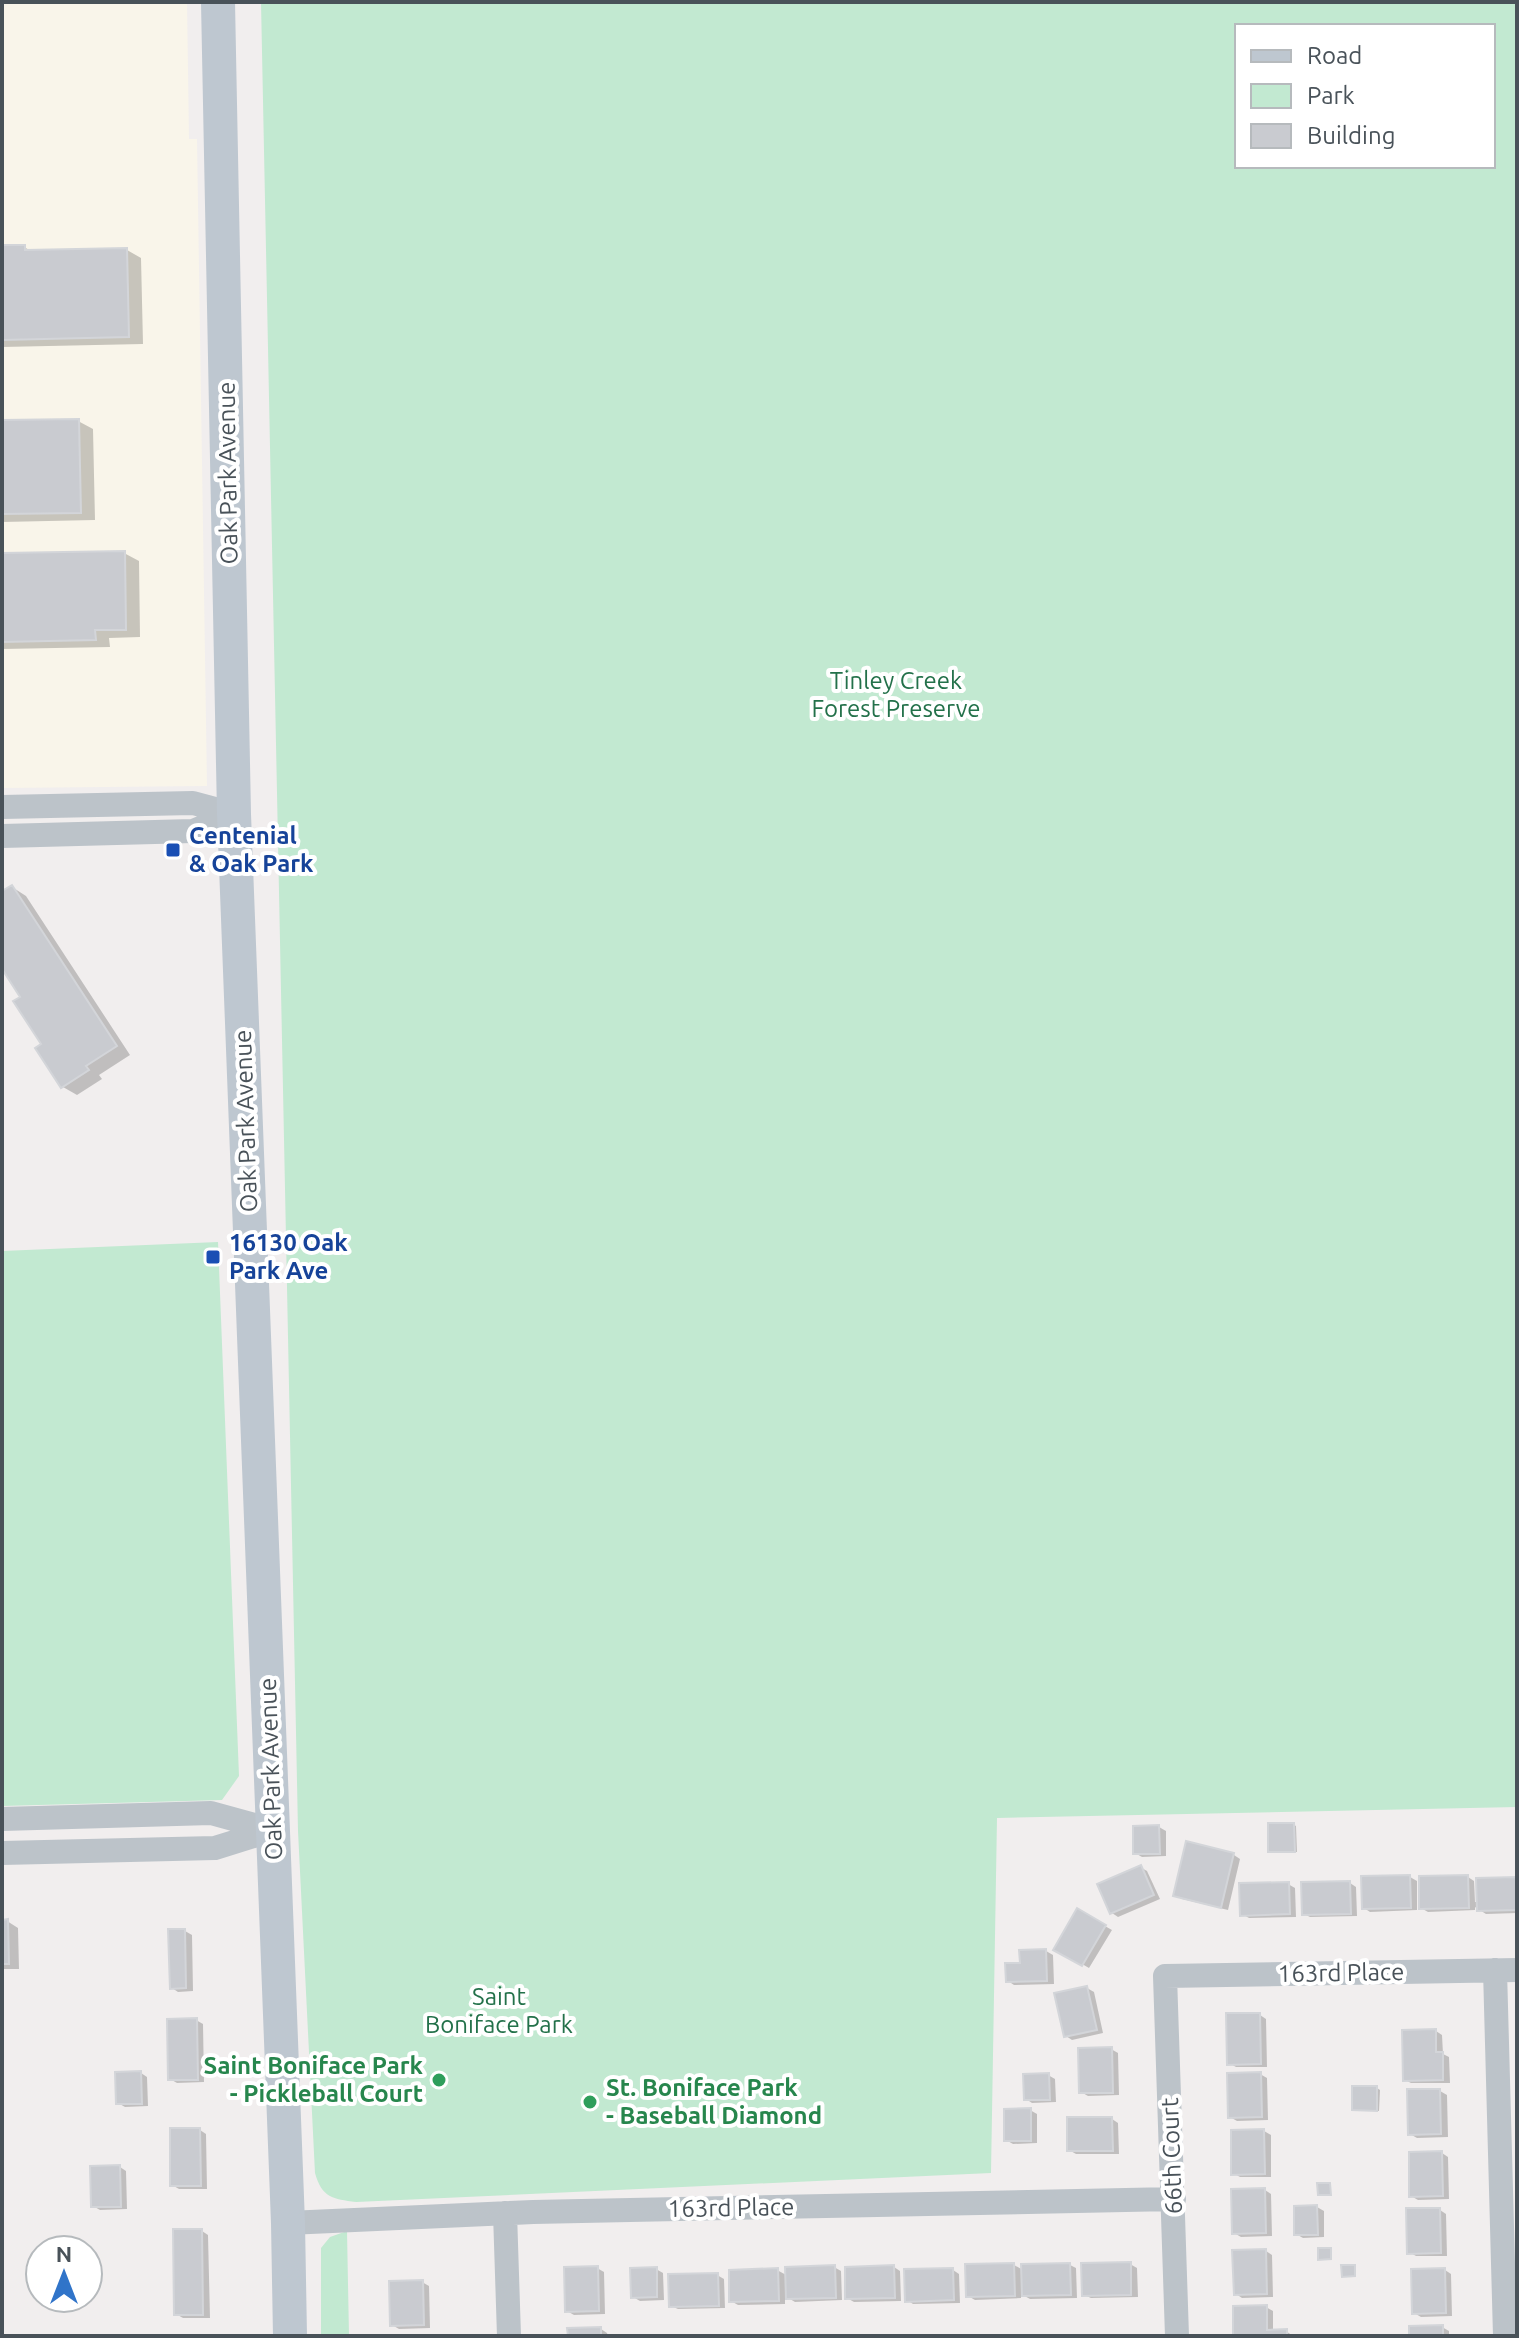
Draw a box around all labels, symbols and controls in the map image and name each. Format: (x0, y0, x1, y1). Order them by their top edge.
legend (1235, 24, 1495, 168)
text: Road (1307, 42, 1362, 69)
text: Park (1307, 82, 1355, 109)
text: Building (1307, 122, 1395, 149)
street label: Oak Park Avenue (212, 381, 243, 565)
park label: Tinley Creek Forest Preserve (811, 667, 981, 722)
place label: Centenial & Oak Park (189, 822, 314, 877)
marker: Centenial & Oak Park (164, 841, 182, 859)
street label: Oak Park Avenue (229, 1029, 262, 1213)
place label: 16130 Oak Park Ave (229, 1229, 348, 1284)
marker: 16130 Oak Park Ave (204, 1248, 222, 1266)
street label: Oak Park Avenue (254, 1677, 287, 1861)
street label: 163rd Place (1277, 1958, 1405, 1987)
park label: Saint Boniface Park (425, 1983, 573, 2038)
place label: Saint Boniface Park - Pickleball Court (204, 2052, 424, 2107)
marker: Saint Boniface Park - Pickleball Court (430, 2071, 448, 2089)
place label: St. Boniface Park - Baseball Diamond (606, 2074, 822, 2129)
marker: St. Boniface Park - Baseball Diamond (581, 2093, 599, 2111)
street label: 66th Court (1156, 2097, 1187, 2215)
street label: 163rd Place (667, 2193, 795, 2222)
north arrow (24, 2234, 104, 2314)
text: N (56, 2241, 72, 2266)

